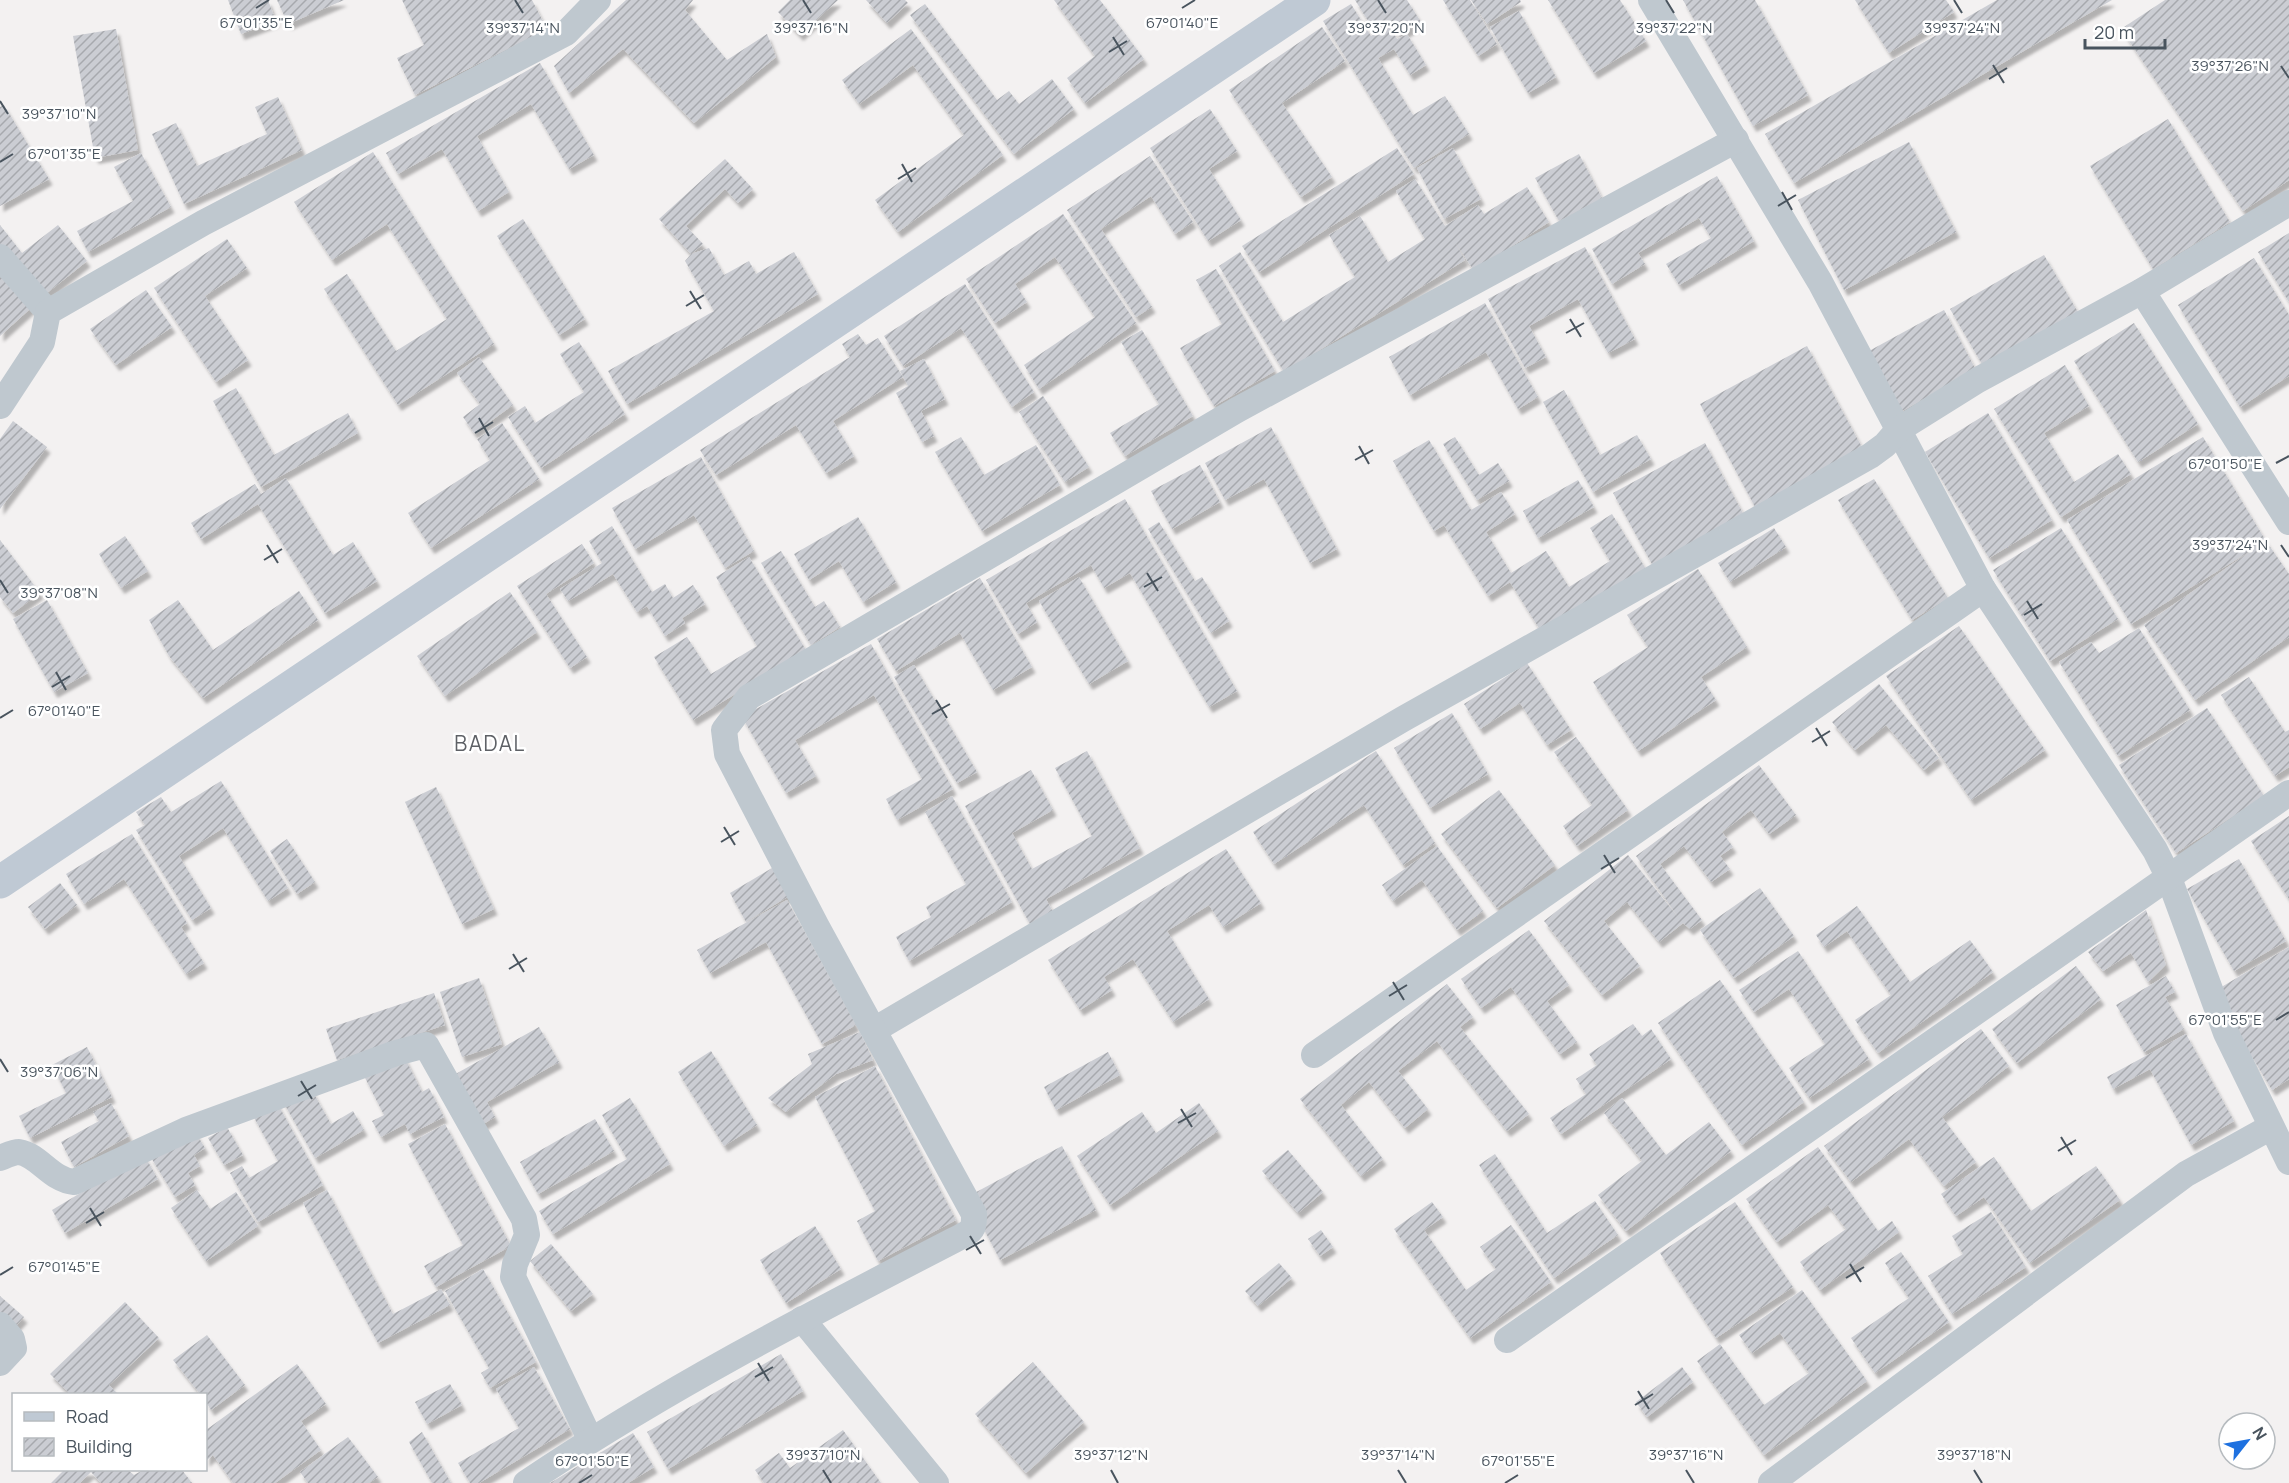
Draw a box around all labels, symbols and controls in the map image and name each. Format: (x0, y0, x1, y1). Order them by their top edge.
text: 67°01'35"E (219, 12, 293, 33)
text: 67°01'40"E (1146, 12, 1218, 33)
scale bar (2085, 12, 2164, 50)
text: 39°37'14"N (486, 17, 560, 38)
text: 39°37'16"N (774, 17, 848, 38)
text: 39°37'20"N (1347, 17, 1425, 38)
text: 39°37'22"N (1636, 17, 1712, 38)
text: 39°37'24"N (1924, 17, 2000, 38)
text: 20 m (2094, 20, 2134, 44)
text: 39°37'26"N (2191, 55, 2269, 76)
text: 39°37'10"N (22, 103, 96, 124)
text: 67°01'35"E (27, 143, 101, 164)
text: 67°01'50"E (2188, 453, 2262, 474)
text: 39°37'24"N (2192, 534, 2268, 555)
text: 39°37'08"N (20, 582, 98, 603)
text: 67°01'40"E (28, 700, 100, 721)
district label: BADAL (454, 729, 526, 757)
text: 67°01'55"E (2188, 1009, 2262, 1030)
text: 39°37'06"N (20, 1061, 98, 1082)
text: 67°01'45"E (28, 1256, 100, 1277)
legend (12, 1393, 207, 1471)
text: Road (66, 1404, 109, 1428)
north arrow (2217, 1411, 2277, 1471)
text: N (2247, 1423, 2272, 1444)
text: Building (66, 1434, 132, 1458)
text: 39°37'10"N (786, 1444, 860, 1465)
text: 39°37'12"N (1074, 1444, 1148, 1465)
text: 39°37'14"N (1361, 1444, 1435, 1465)
text: 39°37'16"N (1649, 1444, 1723, 1465)
text: 39°37'18"N (1937, 1444, 2011, 1465)
text: 67°01'50"E (555, 1450, 629, 1471)
text: 67°01'55"E (1481, 1450, 1555, 1471)

